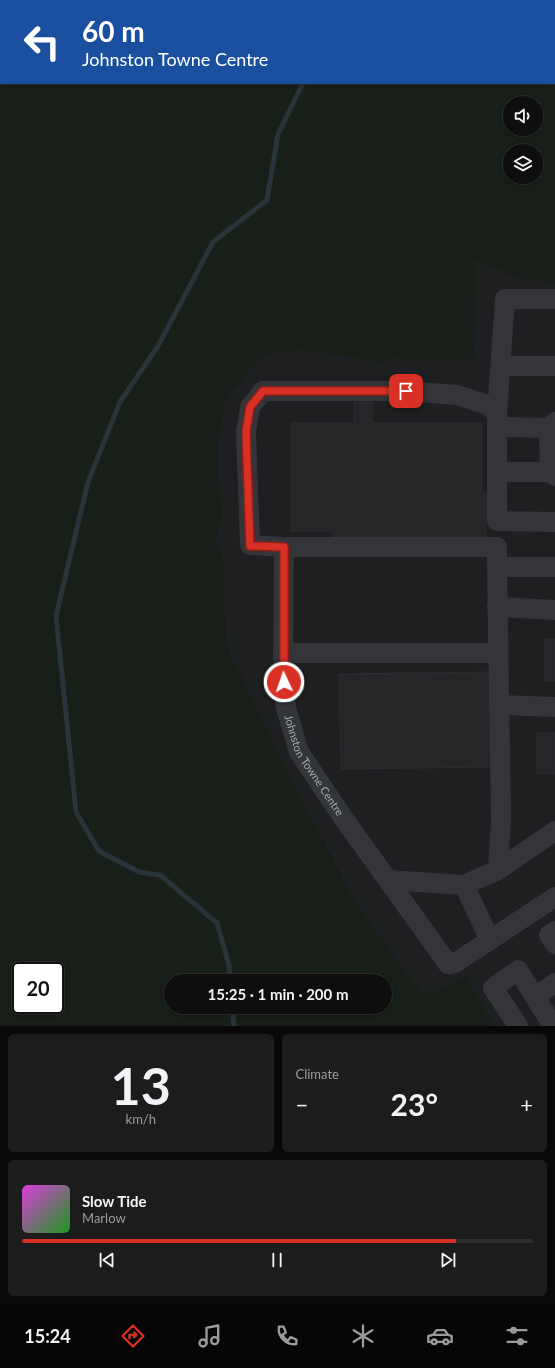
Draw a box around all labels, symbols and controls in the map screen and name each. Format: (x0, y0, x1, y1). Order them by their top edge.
text: 60 m (82, 14, 145, 48)
icon: left (16, 16, 68, 68)
text: Johnston Towne Centre (82, 48, 268, 70)
map controls (503, 96, 543, 184)
button: sound (503, 96, 543, 136)
button: layers (503, 144, 543, 184)
pin (389, 374, 423, 408)
icon: arrive (395, 380, 417, 402)
position arrow (263, 661, 305, 703)
street label: Johnston Towne Centre (282, 713, 347, 818)
speed limit sign: 20 (12, 962, 64, 1014)
text: 15:25 · 1 min · 200 m (208, 985, 348, 1003)
text: 13 (111, 1054, 171, 1116)
text: Climate (296, 1066, 339, 1082)
text: 23° (391, 1086, 438, 1122)
text: − (296, 1091, 308, 1118)
text: + (520, 1091, 533, 1118)
text: km/h (126, 1111, 156, 1127)
text: Slow Tide (82, 1192, 147, 1210)
text: Marlow (82, 1210, 126, 1226)
icon: previous (96, 1249, 118, 1271)
icon: pause (266, 1249, 288, 1271)
icon: next (437, 1249, 459, 1271)
icon: directions (119, 1322, 147, 1350)
icon: music (196, 1322, 224, 1350)
icon: phone (273, 1322, 301, 1350)
icon: climate (349, 1322, 377, 1350)
icon: car (426, 1322, 454, 1350)
icon: filters (503, 1322, 531, 1350)
text: 15:24 (24, 1325, 71, 1347)

